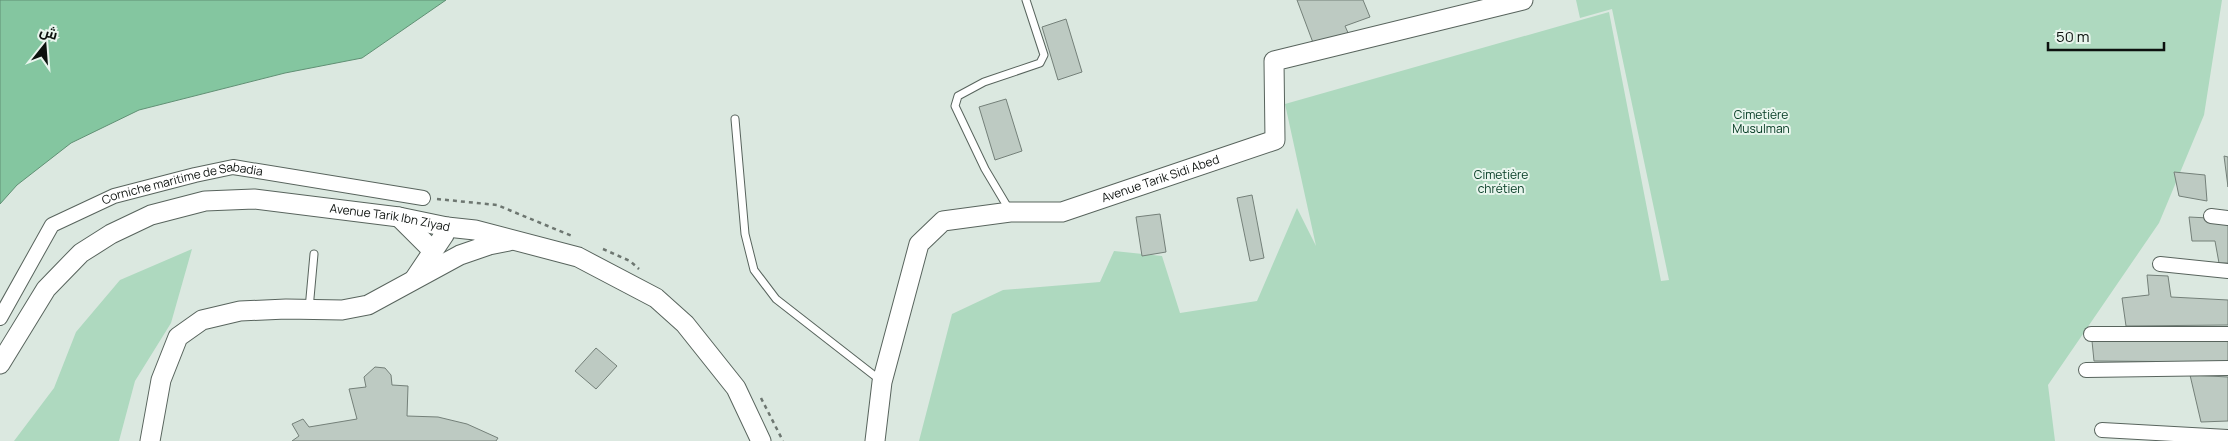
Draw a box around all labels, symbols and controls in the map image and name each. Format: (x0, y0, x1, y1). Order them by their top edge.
north arrow (20, 20, 70, 70)
text: ش (38, 20, 60, 44)
scale bar (2048, 20, 2164, 52)
text: 50 m (2056, 26, 2090, 47)
park label: Cimetière Musulman (1732, 106, 1790, 137)
street label: Avenue Tarik Sidi Abed (1099, 150, 1221, 206)
street label: Corniche maritime de Sabadia (99, 158, 264, 209)
park label: Cimetière chrétien (1474, 166, 1528, 197)
street label: Avenue Tarik Ibn Ziyad (329, 199, 452, 235)

